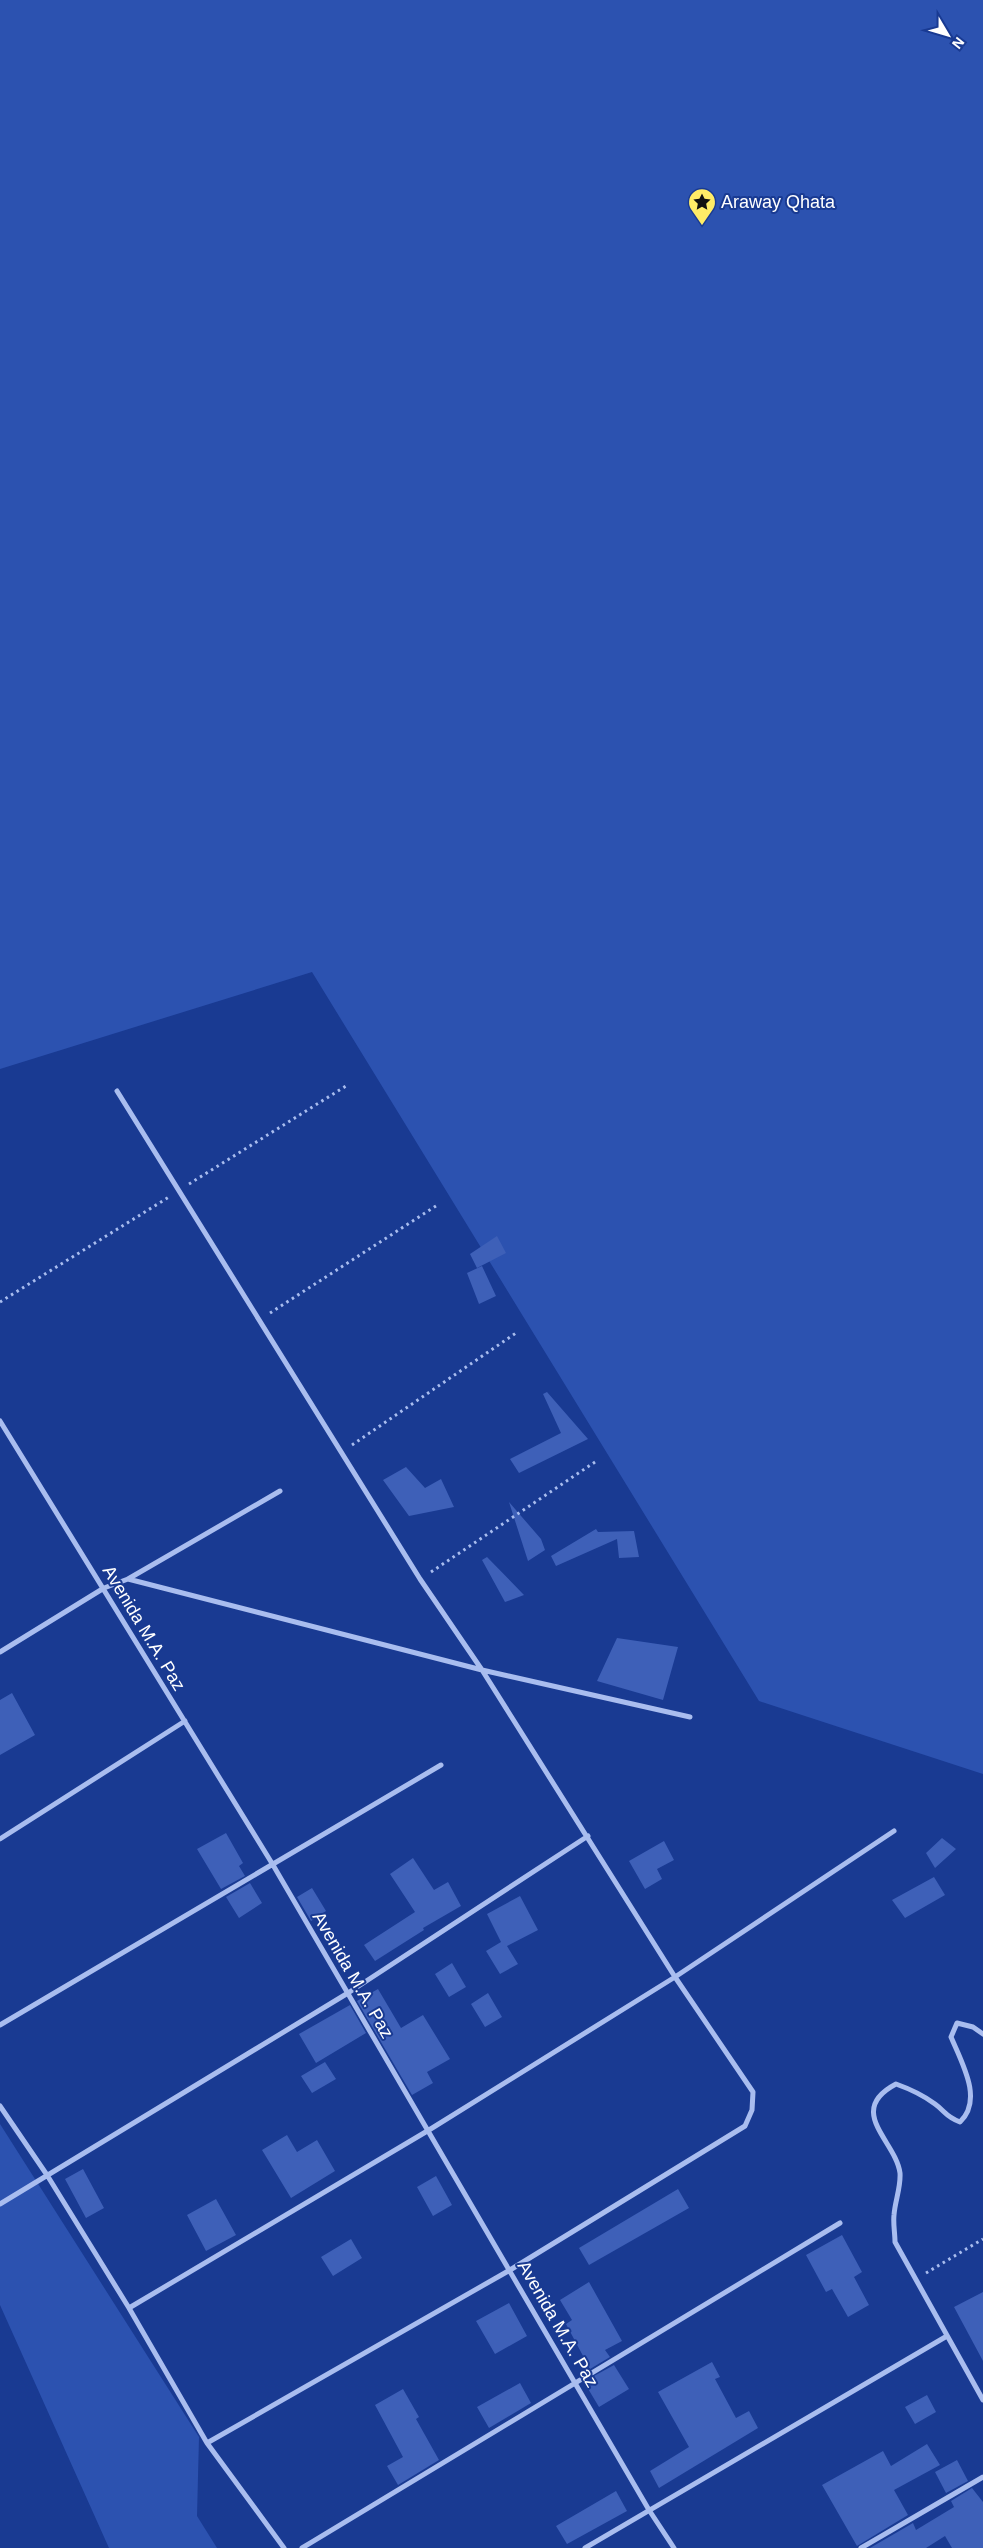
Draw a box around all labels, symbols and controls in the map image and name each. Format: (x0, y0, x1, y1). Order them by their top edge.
north arrow (923, 10, 973, 60)
text: N (949, 34, 968, 52)
place icon: Araway Qhata (687, 187, 717, 226)
place label: Araway Qhata (721, 192, 836, 212)
street label: Avenida M.A. Paz (99, 1562, 189, 1694)
street label: Avenida M.A. Paz (309, 1908, 397, 2042)
street label: Avenida M.A. Paz (514, 2257, 602, 2391)

